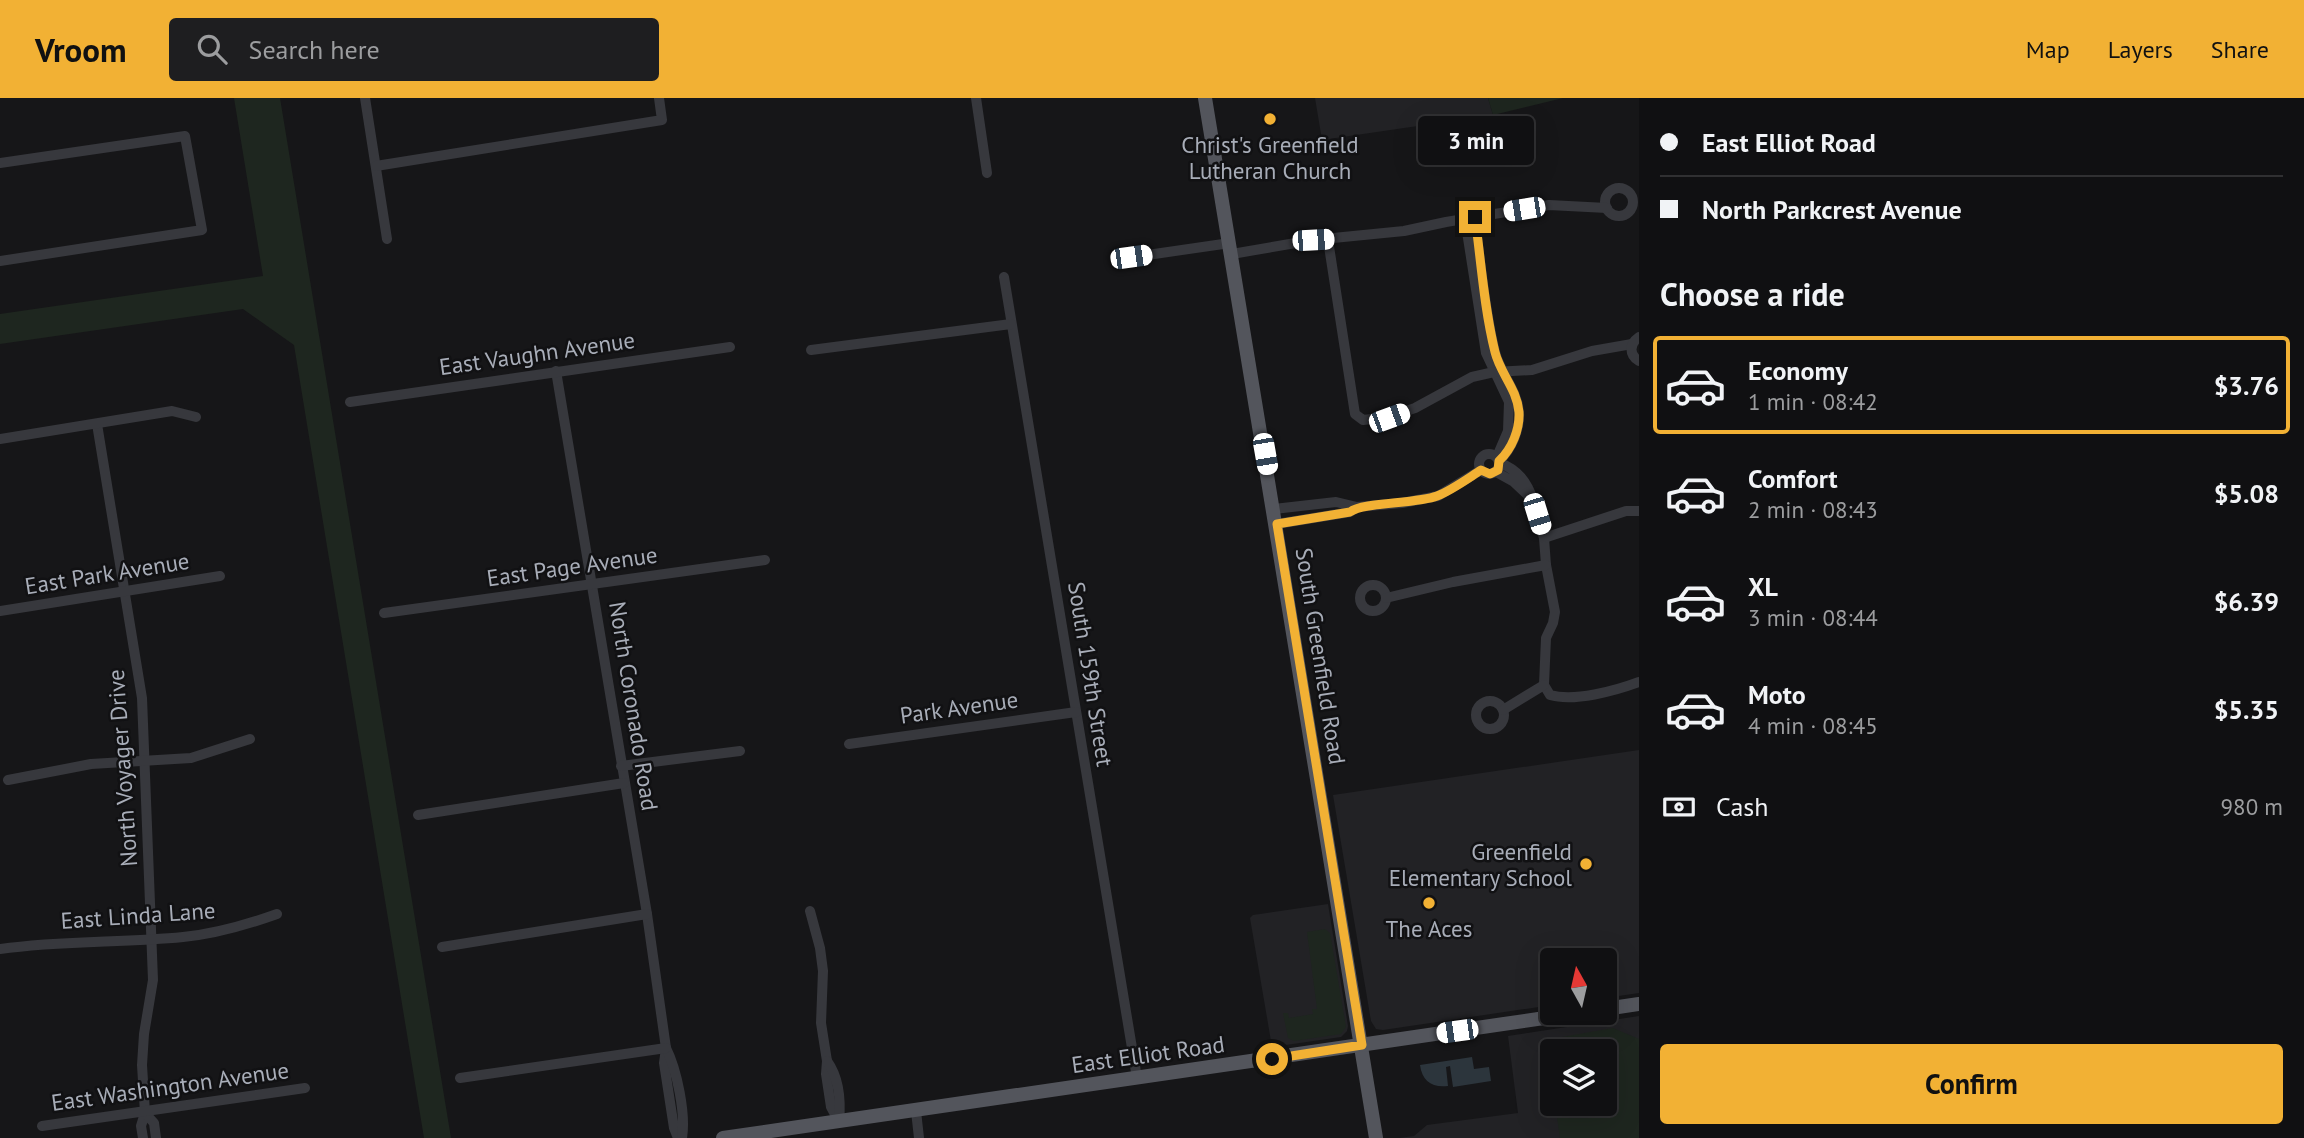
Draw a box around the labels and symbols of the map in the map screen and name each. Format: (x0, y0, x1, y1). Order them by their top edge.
marker: Christ's Greenfield Lutheran Church (1262, 111, 1278, 127)
callout: 3 min (1417, 116, 1533, 164)
place label: Christ's Greenfield Lutheran Church (1181, 130, 1359, 185)
car (1502, 195, 1547, 223)
route end (1459, 201, 1491, 233)
car (1292, 228, 1335, 252)
car (1109, 244, 1154, 270)
street label: East Vaughn Avenue (437, 325, 637, 381)
car (1366, 401, 1413, 435)
car (1252, 431, 1279, 477)
car (1521, 491, 1554, 537)
street label: East Page Avenue (485, 540, 659, 592)
street label: East Park Avenue (23, 546, 191, 600)
street label: South Greenfield Road (1290, 546, 1352, 766)
street label: South 159th Street (1062, 580, 1120, 768)
street label: North Coronado Road (603, 599, 665, 813)
street label: North Voyager Drive (101, 668, 143, 868)
street label: Park Avenue (898, 684, 1020, 730)
place label: Greenfield Elementary School (1389, 837, 1572, 892)
marker: Greenfield Elementary School (1578, 856, 1594, 872)
street label: East Linda Lane (60, 895, 216, 935)
marker: The Aces (1421, 895, 1437, 911)
place label: The Aces (1386, 914, 1472, 943)
north arrow (1540, 948, 1617, 1026)
car (1435, 1018, 1480, 1044)
street label: East Elliot Road (1070, 1029, 1226, 1079)
route start (1256, 1043, 1288, 1075)
street label: East Washington Avenue (49, 1055, 291, 1117)

